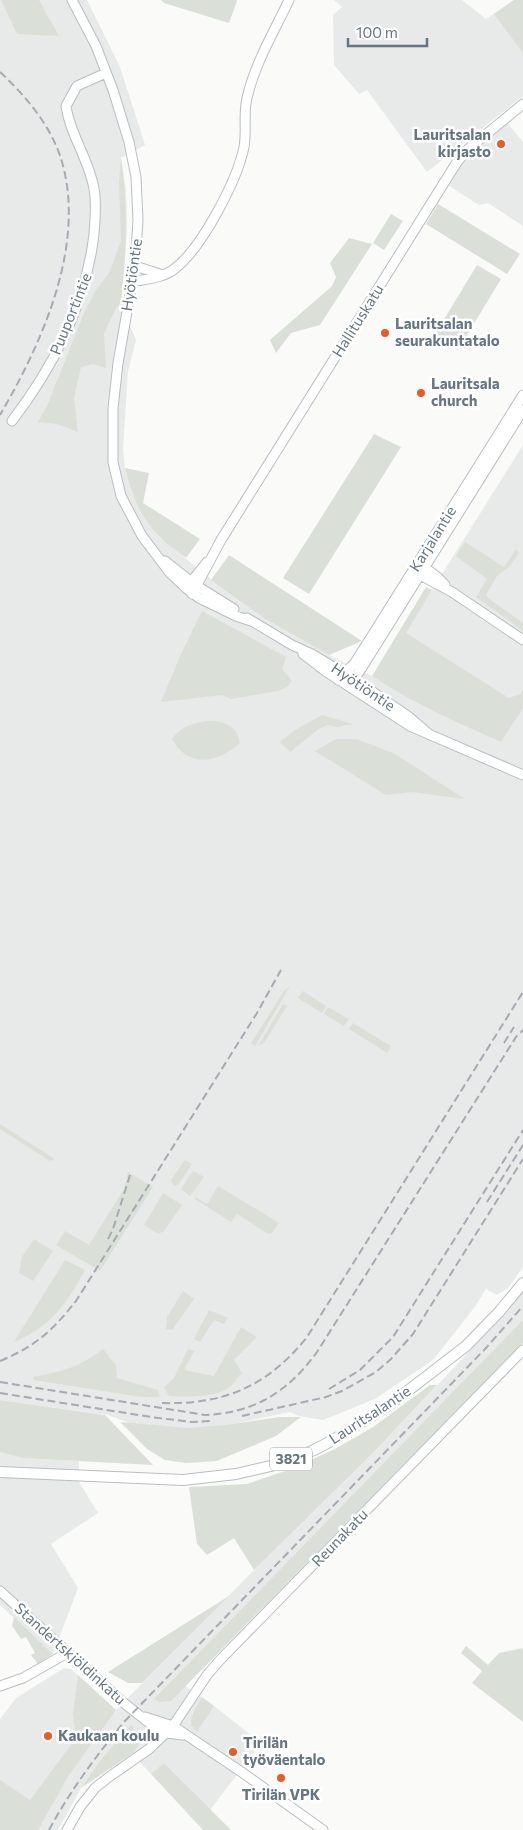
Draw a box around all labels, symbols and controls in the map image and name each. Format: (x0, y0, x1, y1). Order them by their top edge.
scale bar (348, 15, 427, 47)
text: 100 m (356, 23, 398, 41)
place label: Lauritsalan kirjasto (414, 125, 491, 160)
marker: Lauritsalan kirjasto (495, 138, 507, 150)
street label: Hyötiöntie (117, 237, 145, 312)
street label: Puuportintie (46, 270, 95, 357)
street label: Hallituskatu (328, 281, 387, 360)
place label: Lauritsalan seurakuntatalo (395, 314, 500, 349)
marker: Lauritsalan seurakuntatalo (379, 327, 391, 339)
place label: Lauritsala church (431, 374, 500, 409)
marker: Lauritsala church (415, 387, 427, 399)
street label: Karjalantie (405, 502, 459, 575)
street label: Hyötiöntie (328, 658, 399, 714)
street label: Lauritsalantie (325, 1381, 414, 1447)
road number: 3821 (270, 1448, 312, 1470)
street label: Reunakatu (308, 1505, 371, 1570)
street label: Standertskjöldinkatu (11, 1599, 130, 1708)
place label: Kaukaan koulu (58, 1726, 159, 1744)
marker: Kaukaan koulu (42, 1730, 54, 1742)
place label: Tirilän työväentalo (243, 1733, 326, 1768)
marker: Tirilän työväentalo (227, 1746, 239, 1758)
marker: Tirilän VPK (275, 1772, 287, 1784)
place label: Tirilän VPK (242, 1785, 321, 1803)

